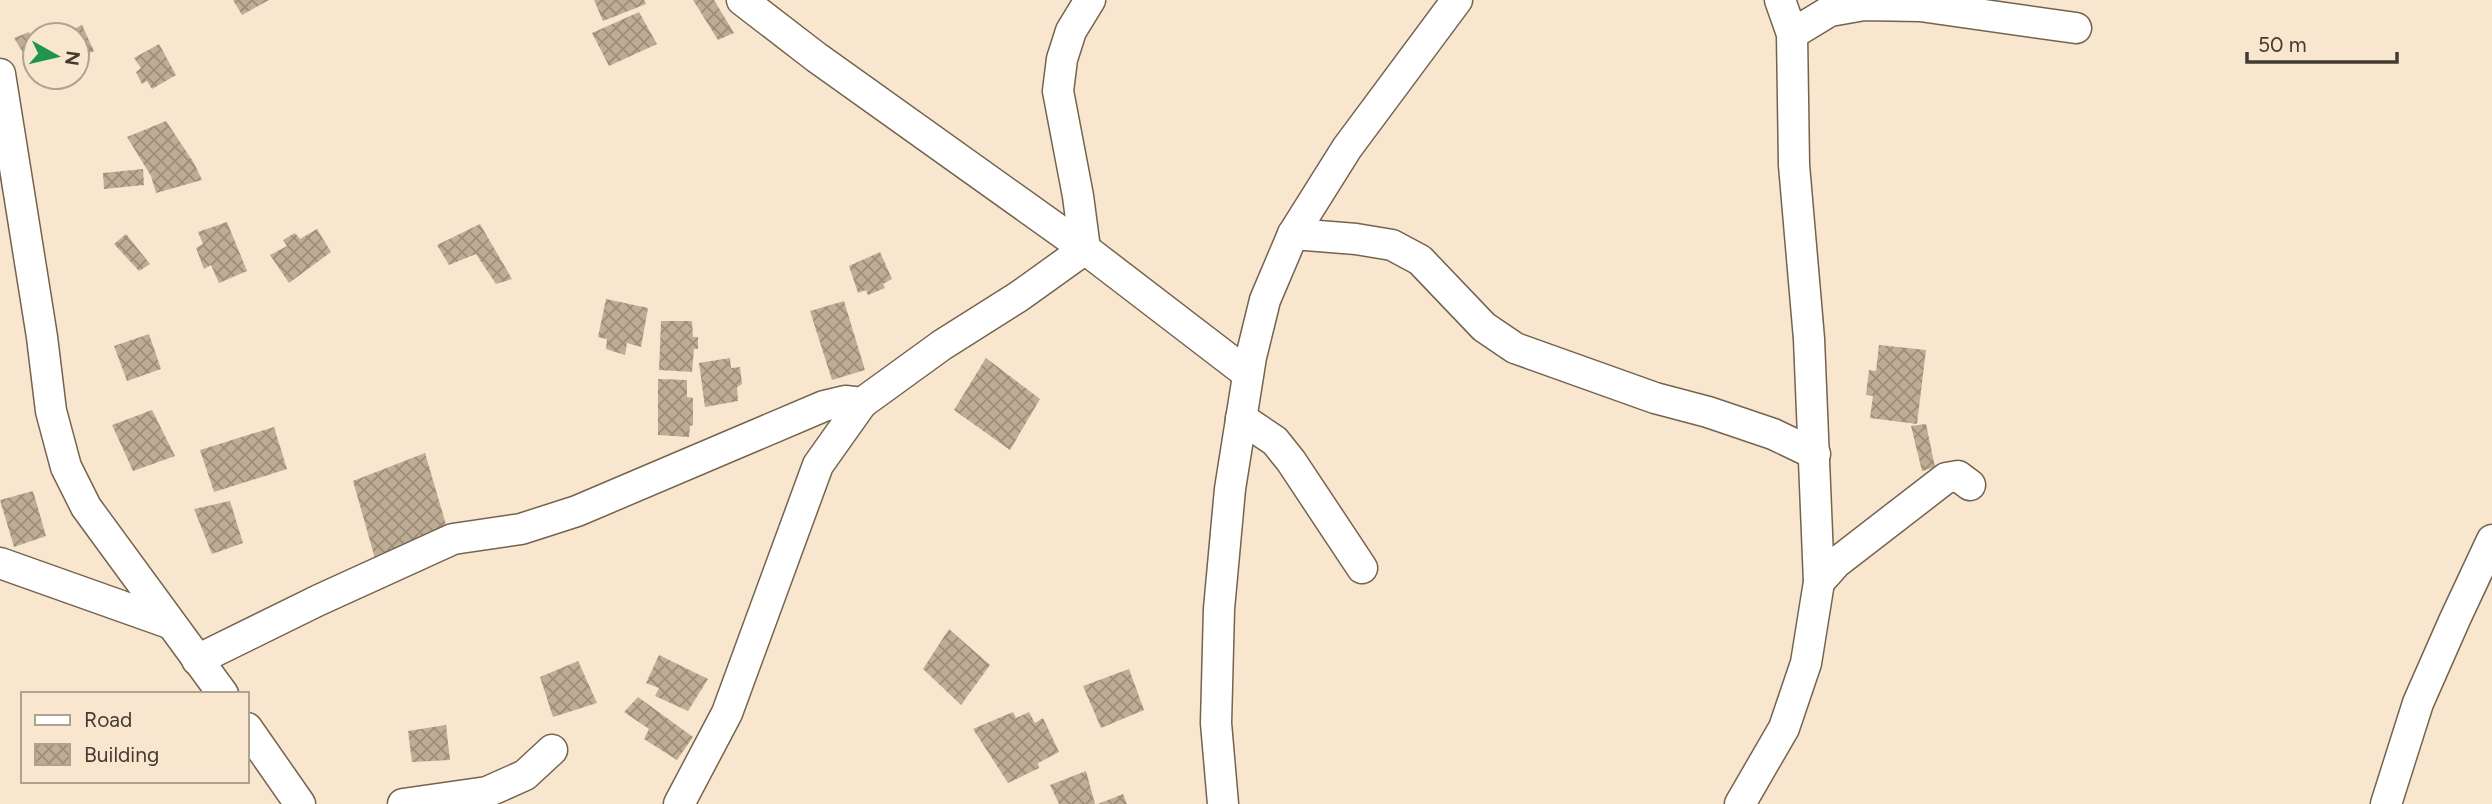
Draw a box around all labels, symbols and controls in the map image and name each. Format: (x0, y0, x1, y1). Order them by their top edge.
north arrow (21, 21, 91, 91)
scale bar (2247, 21, 2398, 65)
text: 50 m (2258, 32, 2307, 57)
text: N (60, 49, 85, 67)
legend (21, 692, 248, 783)
text: Road (84, 707, 132, 732)
text: Building (84, 742, 159, 767)

